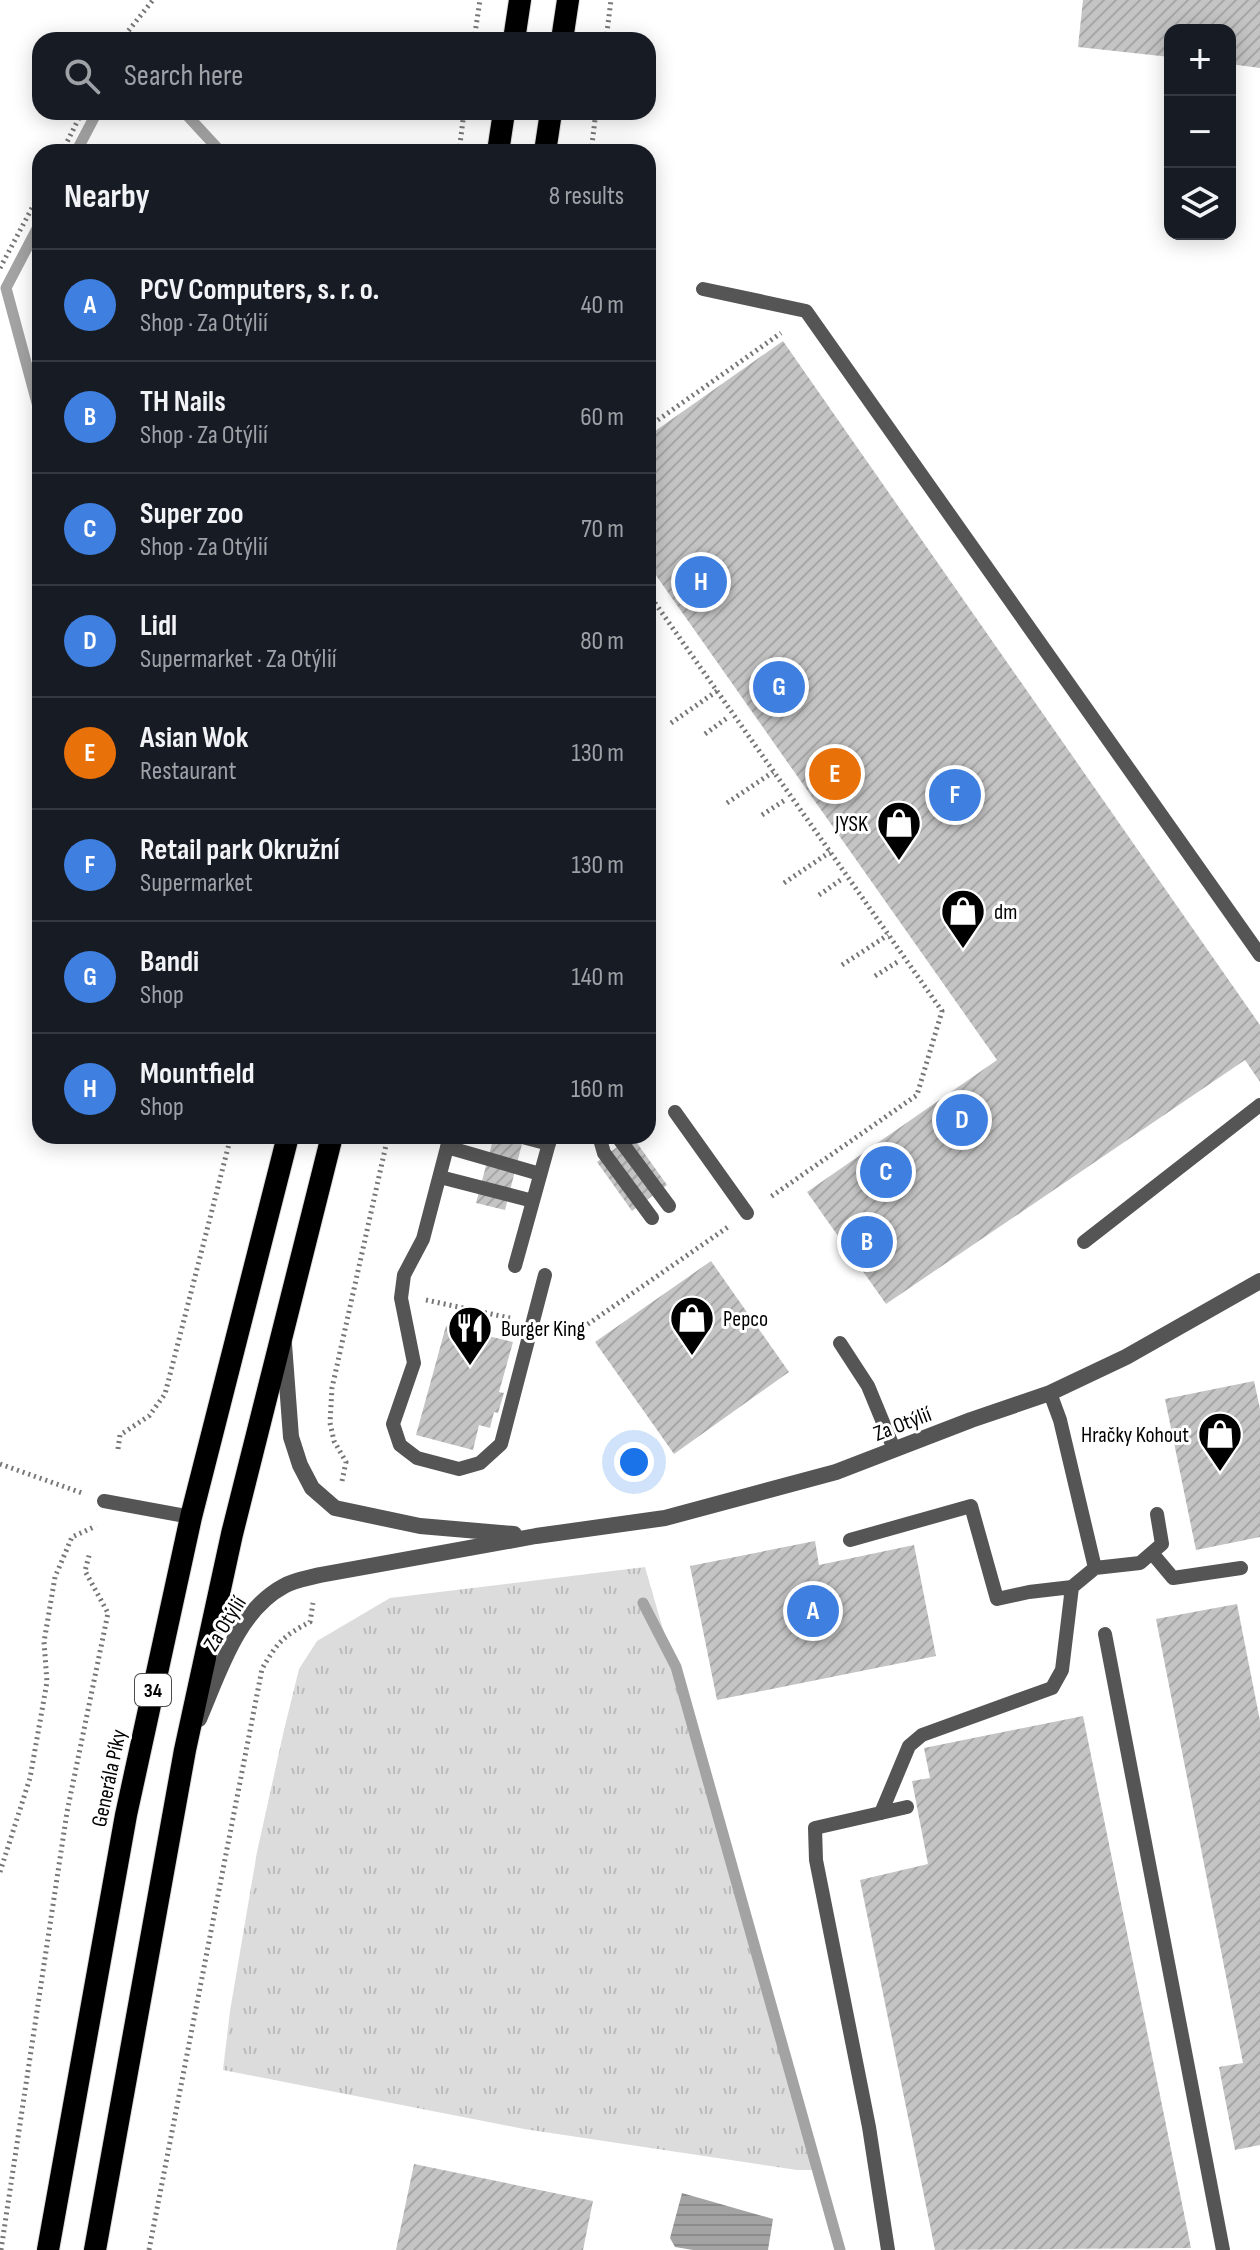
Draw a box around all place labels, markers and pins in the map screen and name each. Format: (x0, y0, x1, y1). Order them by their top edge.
pin: H (675, 552, 727, 612)
pin: G (753, 657, 805, 717)
pin: E (809, 744, 861, 804)
pin: F (929, 765, 981, 825)
shop icon: JYSK (875, 799, 923, 862)
place label: JYSK (834, 811, 868, 838)
shop icon: dm (939, 887, 987, 950)
place label: dm (994, 899, 1017, 926)
pin: D (936, 1090, 988, 1150)
pin: C (860, 1142, 912, 1202)
pin: B (841, 1212, 893, 1272)
shop icon: Pepco (668, 1294, 716, 1357)
restaurant icon: Burger King (446, 1304, 494, 1367)
place label: Pepco (723, 1306, 768, 1333)
place label: Burger King (501, 1316, 586, 1343)
shop icon: Hračky Kohout (1196, 1410, 1244, 1473)
place label: Hračky Kohout (1081, 1422, 1189, 1449)
pin: A (787, 1581, 839, 1641)

